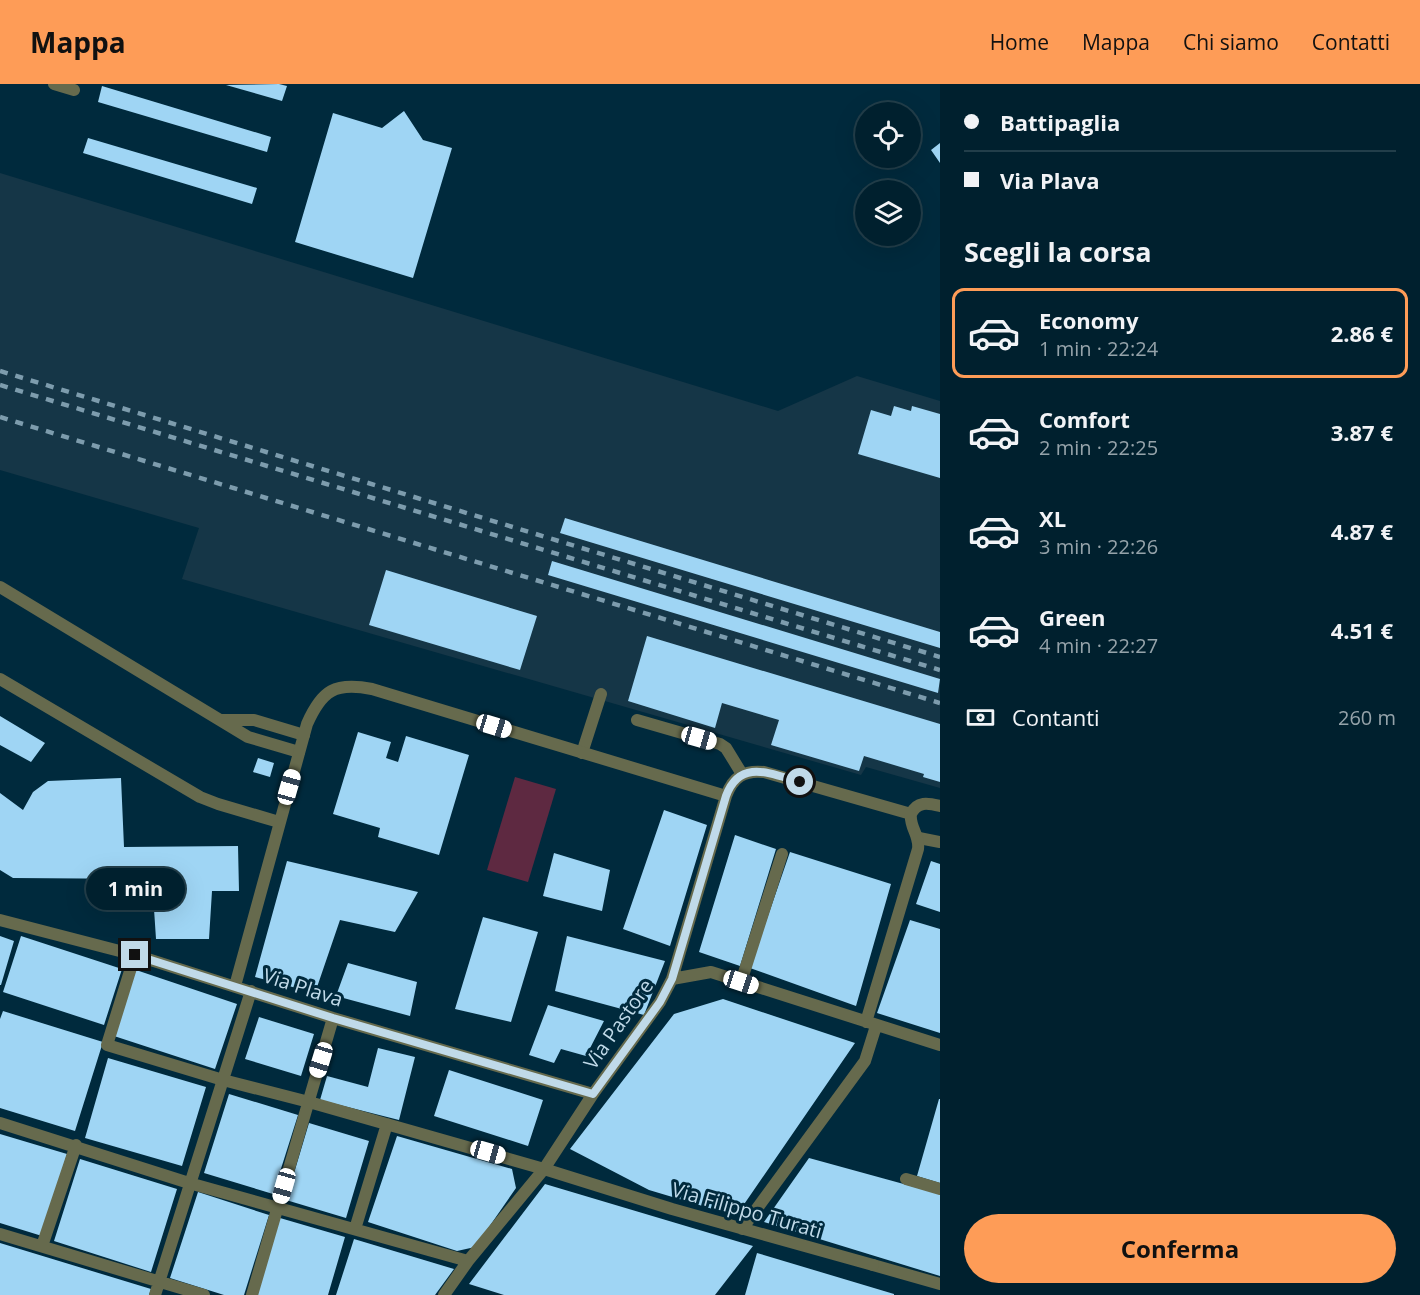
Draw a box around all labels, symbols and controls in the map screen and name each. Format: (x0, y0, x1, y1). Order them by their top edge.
text: Mappa (30, 23, 126, 61)
text: Home (990, 28, 1049, 56)
text: Mappa (1082, 28, 1150, 56)
text: Chi siamo (1183, 28, 1279, 56)
text: Contatti (1312, 28, 1390, 56)
map controls (855, 102, 921, 246)
button: locate (855, 102, 921, 168)
text: Battipaglia (1000, 107, 1120, 137)
text: Via Plava (1000, 165, 1100, 195)
button: layers (855, 180, 921, 246)
text: Scegli la corsa (964, 233, 1152, 270)
text: Economy (1039, 305, 1138, 335)
icon: car (967, 306, 1021, 360)
text: 2.86 € (1331, 318, 1393, 348)
text: 1 min · 22:24 (1039, 335, 1158, 362)
text: Comfort (1039, 404, 1130, 434)
icon: car (967, 405, 1021, 459)
text: 3.87 € (1331, 417, 1393, 447)
text: 2 min · 22:25 (1039, 434, 1158, 461)
text: XL (1039, 503, 1066, 533)
icon: car (967, 504, 1021, 558)
text: 4.87 € (1331, 516, 1393, 546)
text: 3 min · 22:26 (1039, 533, 1158, 560)
text: Green (1039, 602, 1105, 632)
icon: car (967, 603, 1021, 657)
text: 4.51 € (1331, 615, 1393, 645)
text: 4 min · 22:27 (1039, 632, 1158, 659)
icon: cash (964, 701, 997, 734)
text: Contanti (1012, 702, 1100, 732)
text: 260 m (1338, 704, 1396, 731)
car (474, 712, 514, 740)
car (679, 724, 719, 752)
car (275, 767, 303, 807)
route start (786, 768, 813, 795)
callout: 1 min (86, 868, 184, 910)
text: 1 min (108, 875, 163, 902)
route end (121, 941, 148, 968)
street label: Via Plava (260, 961, 346, 1013)
car (721, 968, 761, 996)
street label: Via Pastore (577, 973, 659, 1075)
car (307, 1040, 335, 1080)
car (468, 1138, 508, 1166)
car (270, 1166, 298, 1206)
street label: Via Filippo Turati (669, 1176, 825, 1244)
button: Conferma (964, 1214, 1396, 1283)

